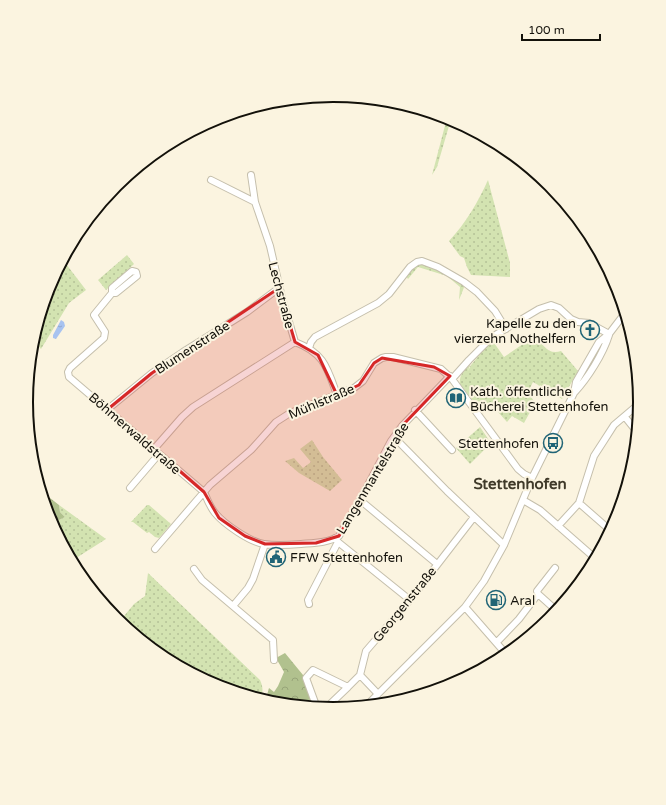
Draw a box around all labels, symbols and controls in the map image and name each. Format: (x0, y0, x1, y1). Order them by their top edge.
scale bar (522, 16, 600, 42)
text: 100 m (528, 23, 565, 37)
street label: Lechstraße (264, 260, 298, 330)
place label: Kapelle zu den vierzehn Nothelfern (454, 316, 576, 347)
street label: Blumenstraße (152, 318, 233, 378)
church icon: Kapelle zu den vierzehn Nothelfern (579, 319, 601, 341)
street label: Mühlstraße (286, 381, 357, 423)
place label: Kath. öffentliche Bücherei Stettenhofen (470, 384, 609, 415)
library icon: Kath. öffentliche Bücherei Stettenhofen (445, 387, 467, 409)
street label: Böhmerwaldstraße (85, 389, 184, 478)
street label: Langenmantelstraße (333, 420, 413, 537)
bus stop icon: Stettenhofen (542, 432, 564, 454)
place label: Stettenhofen (458, 436, 539, 452)
district label: Stettenhofen (473, 475, 567, 493)
public building icon: FFW Stettenhofen (265, 546, 287, 568)
place label: FFW Stettenhofen (290, 550, 403, 566)
street label: Georgenstraße (370, 564, 440, 645)
fuel station icon: Aral (485, 589, 507, 611)
place label: Aral (510, 593, 535, 609)

